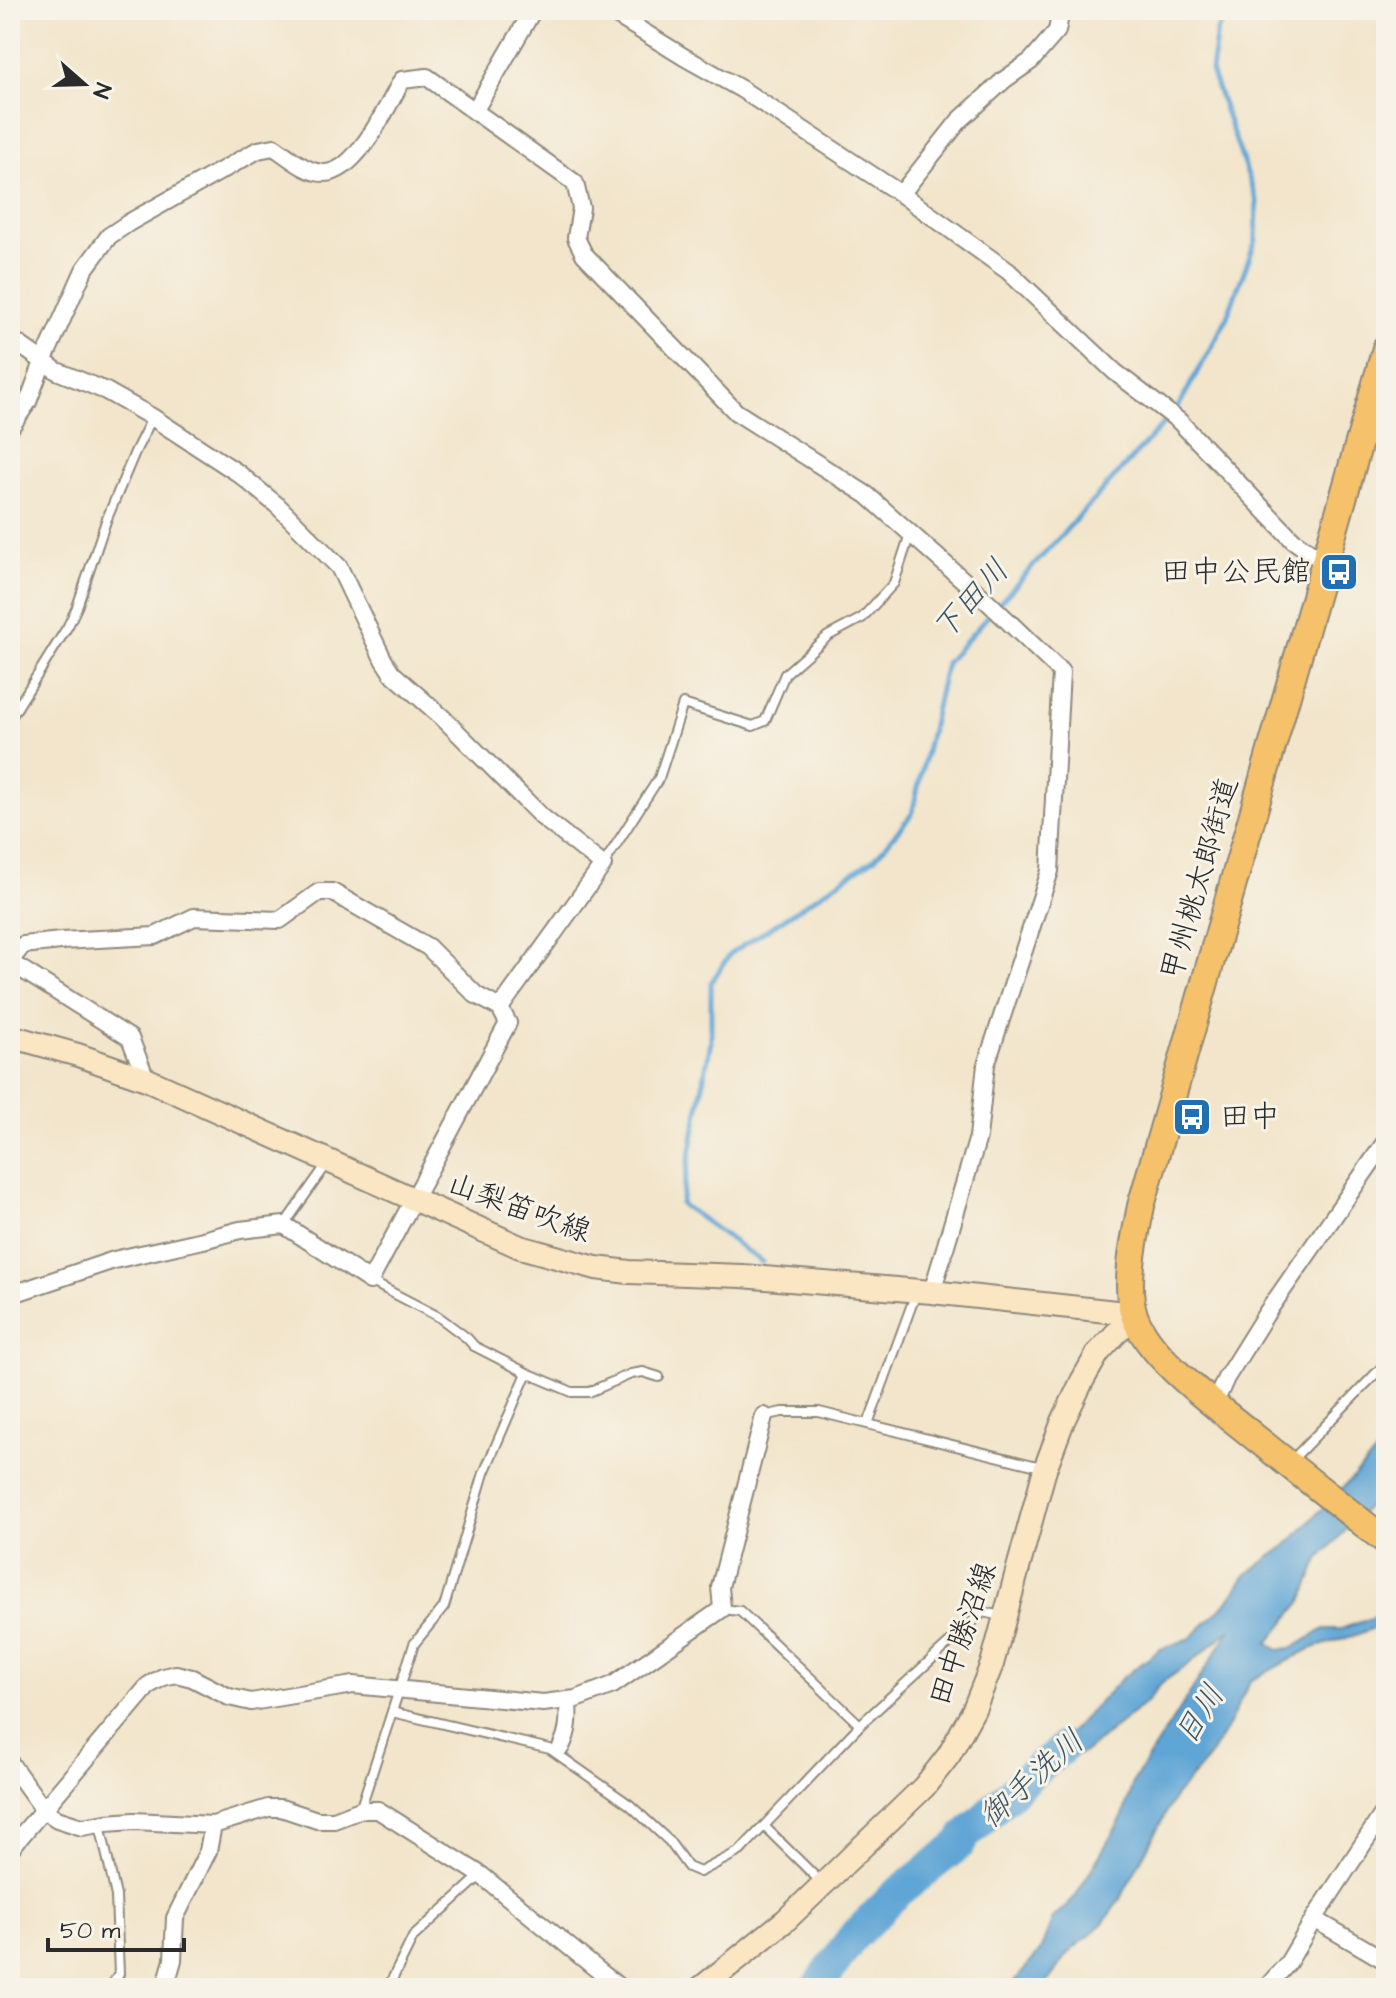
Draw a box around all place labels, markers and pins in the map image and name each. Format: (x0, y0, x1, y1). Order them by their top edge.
place label: 田中公民館 (1161, 551, 1311, 593)
bus stop icon: 田中公民館 (1318, 551, 1360, 593)
bus stop icon: 田中 (1171, 1096, 1213, 1138)
place label: 田中 (1220, 1096, 1280, 1138)

